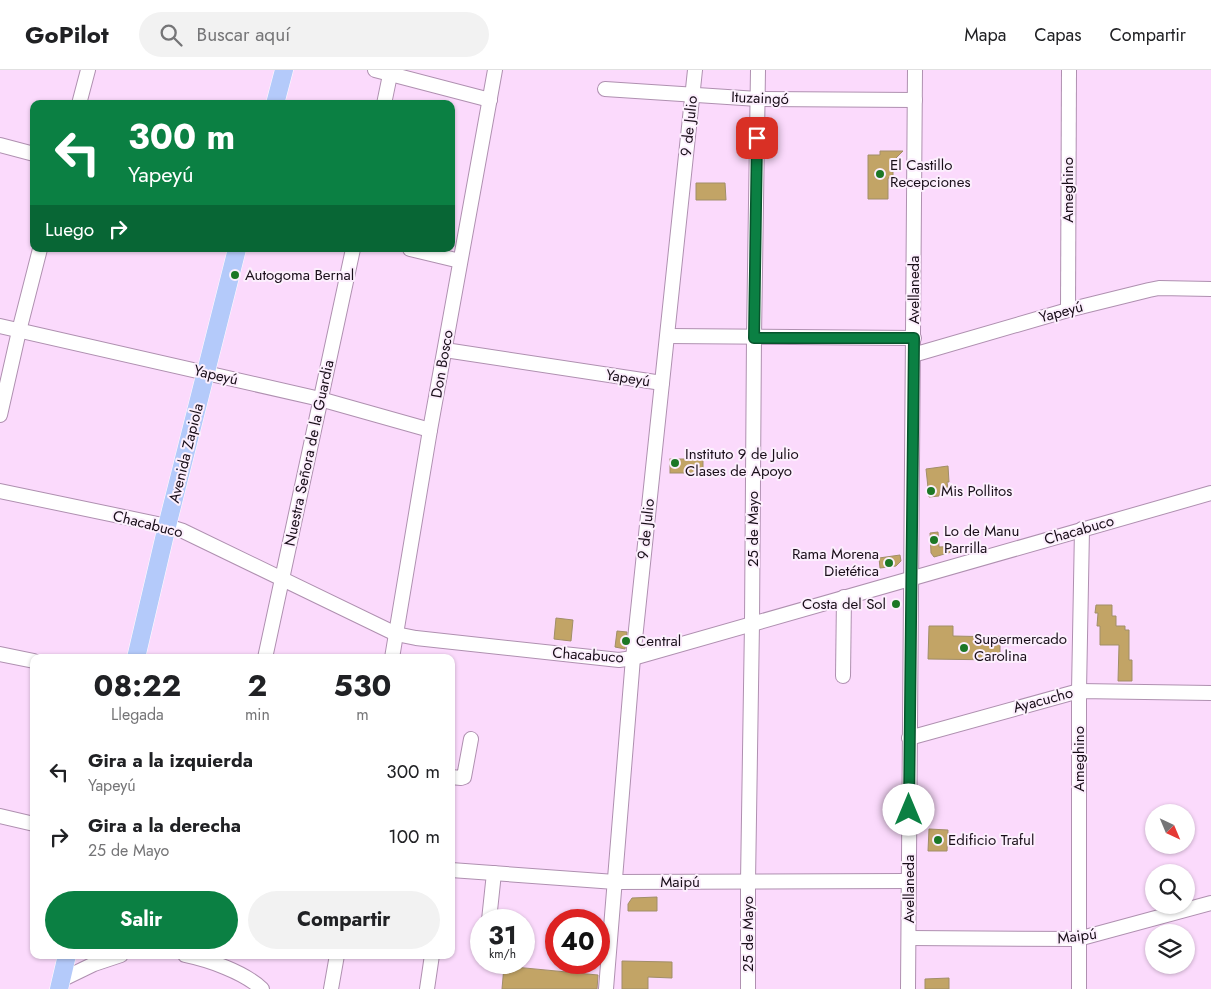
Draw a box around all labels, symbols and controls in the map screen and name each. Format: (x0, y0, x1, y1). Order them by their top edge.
search box (139, 12, 489, 57)
text: GoPilot (25, 17, 109, 52)
icon: search (157, 21, 185, 49)
text: Buscar aquí (197, 21, 290, 48)
text: Mapa (964, 22, 1006, 48)
text: Capas (1034, 22, 1082, 48)
text: Compartir (1110, 22, 1186, 48)
street label: Ituzaingó (731, 86, 789, 110)
street label: 9 de Julio (675, 95, 703, 157)
text: 300 m (128, 112, 235, 162)
pin (736, 117, 778, 159)
icon: left (45, 120, 110, 185)
icon: arrive (743, 124, 771, 152)
place label: El Castillo Recepciones (890, 154, 970, 193)
street label: Ameghino (1057, 157, 1079, 223)
text: Yapeyú (128, 158, 194, 190)
marker: El Castillo Recepciones (874, 168, 886, 180)
icon: right (104, 215, 132, 243)
text: Luego (45, 216, 94, 243)
street label: Avellaneda (903, 256, 925, 324)
place label: Autogoma Bernal (245, 264, 354, 286)
marker: Autogoma Bernal (229, 269, 241, 281)
street label: Yapeyú (1037, 296, 1085, 328)
street label: Don Bosco (425, 328, 459, 400)
street label: Nuestra Señora de la Guardia (278, 358, 340, 548)
street label: Yapeyú (192, 359, 240, 391)
street label: Yapeyú (604, 364, 652, 392)
street label: Avenida Zapiola (163, 401, 209, 505)
place label: Instituto 9 de Julio Clases de Apoyo (685, 443, 799, 482)
marker: Instituto 9 de Julio Clases de Apoyo (669, 457, 681, 469)
place label: Mis Pollitos (941, 480, 1012, 502)
marker: Mis Pollitos (925, 485, 937, 497)
street label: 25 de Mayo (742, 491, 764, 567)
street label: 9 de Julio (632, 498, 660, 560)
street label: Chacabuco (111, 505, 185, 543)
street label: Chacabuco (1042, 510, 1116, 550)
place label: Lo de Manu Parrilla (944, 520, 1019, 559)
marker: Lo de Manu Parrilla (928, 534, 940, 546)
place label: Rama Morena Dietética (792, 543, 879, 582)
marker: Rama Morena Dietética (883, 557, 895, 569)
place label: Costa del Sol (802, 593, 886, 615)
marker: Costa del Sol (890, 598, 902, 610)
place label: Supermercado Carolina (974, 628, 1067, 667)
place label: Central (636, 630, 681, 652)
marker: Central (620, 635, 632, 647)
street label: Chacabuco (552, 642, 624, 668)
marker: Supermercado Carolina (958, 642, 970, 654)
text: 08:22 (94, 664, 181, 707)
text: 2 (248, 664, 267, 707)
text: 530 (334, 664, 391, 707)
street label: Ayacucho (1011, 681, 1075, 719)
text: Llegada (111, 703, 164, 726)
text: min (245, 703, 270, 726)
text: m (356, 703, 369, 726)
street label: Ameghino (1068, 726, 1090, 792)
text: Gira a la izquierda (88, 747, 253, 774)
icon: left (45, 758, 73, 786)
text: 300 m (386, 758, 440, 785)
text: Yapeyú (88, 774, 136, 797)
position arrow (882, 783, 934, 835)
north arrow (1145, 804, 1195, 854)
map controls (1145, 804, 1195, 974)
text: Gira a la derecha (88, 812, 241, 839)
icon: right (45, 823, 73, 851)
text: 100 m (388, 823, 440, 850)
place label: Edificio Traful (948, 829, 1034, 851)
marker: Edificio Traful (932, 834, 944, 846)
text: 25 de Mayo (88, 839, 169, 862)
street label: Avellaneda (898, 855, 920, 923)
button: search (1145, 864, 1195, 914)
street label: Maipú (660, 871, 700, 893)
button: Salir (45, 891, 238, 949)
button: Compartir (248, 891, 440, 949)
street label: 25 de Mayo (737, 896, 759, 972)
speed limit sign: 40 (545, 909, 610, 974)
text: 31 (488, 917, 517, 953)
street label: Maipú (1056, 923, 1098, 949)
button: layers (1145, 924, 1195, 974)
text: km/h (489, 945, 516, 963)

